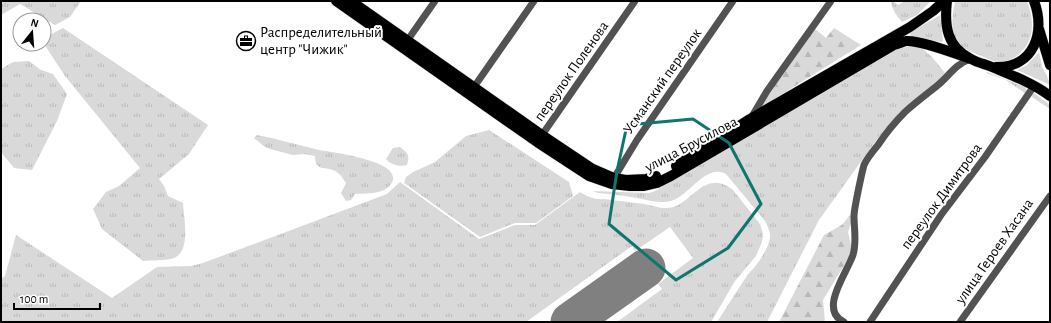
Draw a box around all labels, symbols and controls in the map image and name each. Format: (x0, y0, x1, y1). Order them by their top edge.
north arrow (12, 12, 52, 52)
text: N (30, 17, 40, 29)
street label: переулок Поленова (531, 18, 612, 124)
place label: Распределительный центр "Чижик" (260, 25, 382, 57)
street label: Усманский переулок (620, 26, 704, 137)
office icon: Распределительный центр "Чижик" (235, 30, 257, 52)
street label: улица Брусилова (642, 114, 740, 176)
street label: переулок Димитрова (898, 140, 985, 252)
street label: улица Героев Хасана (952, 196, 1036, 307)
scale bar (14, 285, 100, 311)
text: 100 m (20, 293, 48, 305)

